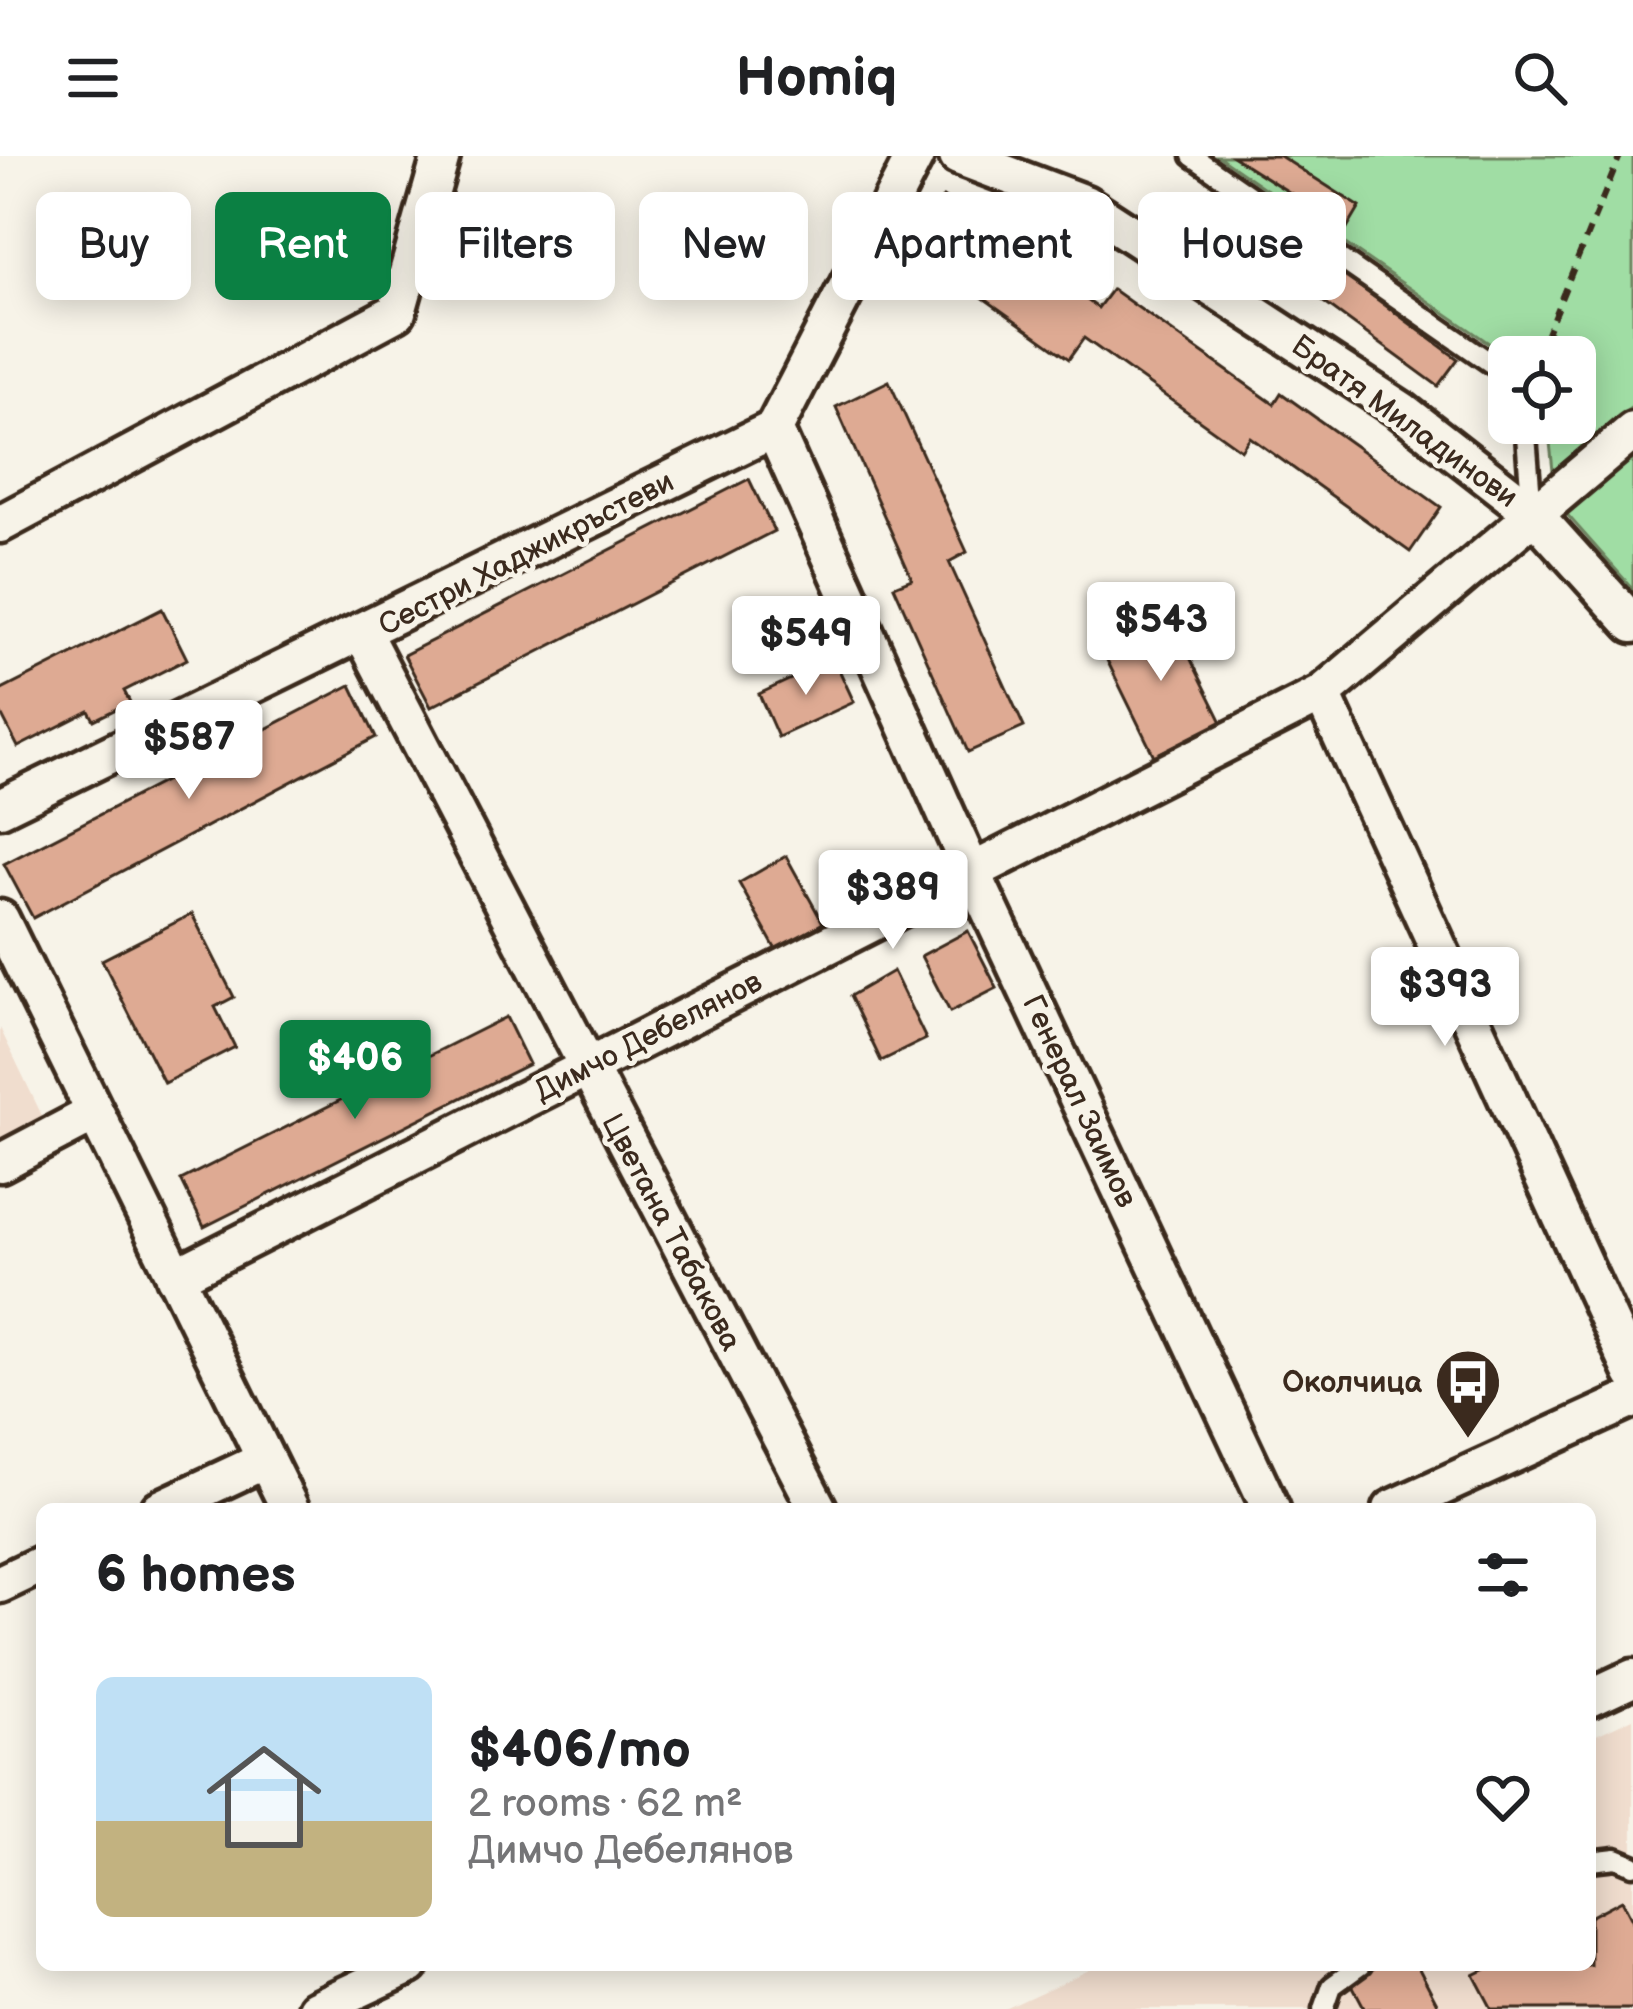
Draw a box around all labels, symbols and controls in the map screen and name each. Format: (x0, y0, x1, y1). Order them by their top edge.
icon: menu (60, 45, 126, 111)
icon: search (1507, 45, 1573, 111)
text: Homiq (736, 46, 897, 111)
chip: Buy (36, 192, 191, 300)
chip: Rent (215, 192, 391, 300)
chip: Filters (415, 192, 615, 300)
chip: New (639, 192, 808, 300)
chip: Apartment (832, 192, 1114, 300)
chip: House (1138, 192, 1346, 300)
street label: Братя Миладинови (1284, 328, 1525, 516)
map controls (1488, 336, 1596, 444)
button: locate (1488, 336, 1596, 444)
street label: Сестри Хаджикръстеви (373, 464, 680, 644)
pin: $543 (1090, 582, 1232, 684)
pin: $549 (735, 596, 877, 698)
text: $543 (1114, 597, 1208, 644)
text: $549 (759, 611, 853, 658)
pin: $587 (118, 700, 260, 802)
text: $587 (142, 715, 236, 762)
pin: $389 (822, 850, 964, 952)
text: $389 (846, 865, 940, 912)
pin: $393 (1374, 947, 1516, 1049)
text: $393 (1398, 962, 1492, 1009)
street label: Димчо Дебелянов (529, 964, 768, 1110)
street label: Генерал Заимов (1014, 990, 1144, 1213)
pin: $406 (284, 1020, 426, 1122)
text: $406 (307, 1035, 403, 1082)
street label: Цветана Табакова (593, 1108, 749, 1357)
bus stop icon: Околчица (1433, 1347, 1503, 1441)
place label: Околчица (1282, 1365, 1423, 1401)
icon: filters (1470, 1542, 1536, 1608)
text: 6 homes (96, 1545, 296, 1606)
text: $406/mo (468, 1720, 691, 1781)
icon: home (192, 1725, 336, 1869)
icon: heart (1470, 1764, 1536, 1830)
text: 2 rooms · 62 m² (468, 1781, 743, 1828)
text: Димчо Дебелянов (468, 1828, 793, 1875)

